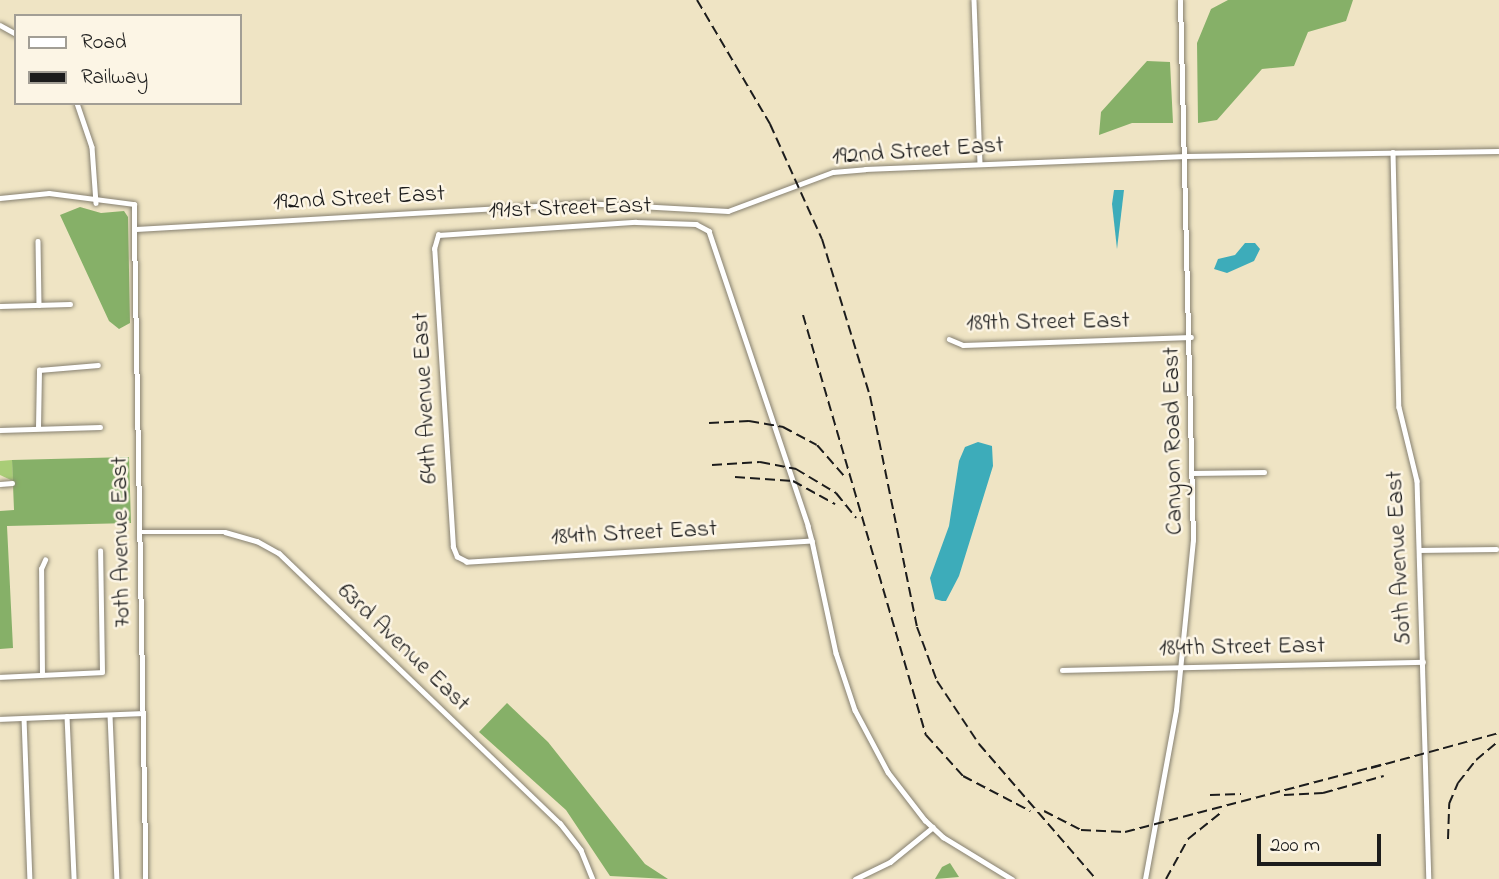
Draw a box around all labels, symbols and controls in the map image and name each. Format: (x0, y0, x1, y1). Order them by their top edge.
legend (14, 14, 242, 105)
text: Road (81, 28, 127, 58)
text: Railway (81, 63, 148, 93)
street label: 192nd Street East (831, 132, 1005, 172)
street label: 192nd Street East (272, 180, 446, 218)
street label: 191st Street East (488, 192, 652, 226)
street label: 189th Street East (966, 307, 1130, 339)
street label: 64th Avenue East (407, 312, 445, 484)
street label: Canyon Road East (1158, 347, 1190, 535)
street label: 70th Avenue East (106, 456, 138, 628)
street label: 50th Avenue East (1381, 470, 1419, 646)
street label: 184th Street East (550, 515, 718, 553)
street label: 63rd Avenue East (331, 578, 475, 718)
street label: 184th Street East (1159, 632, 1325, 664)
scale bar (1261, 820, 1385, 864)
text: 200 m (1270, 831, 1320, 861)

